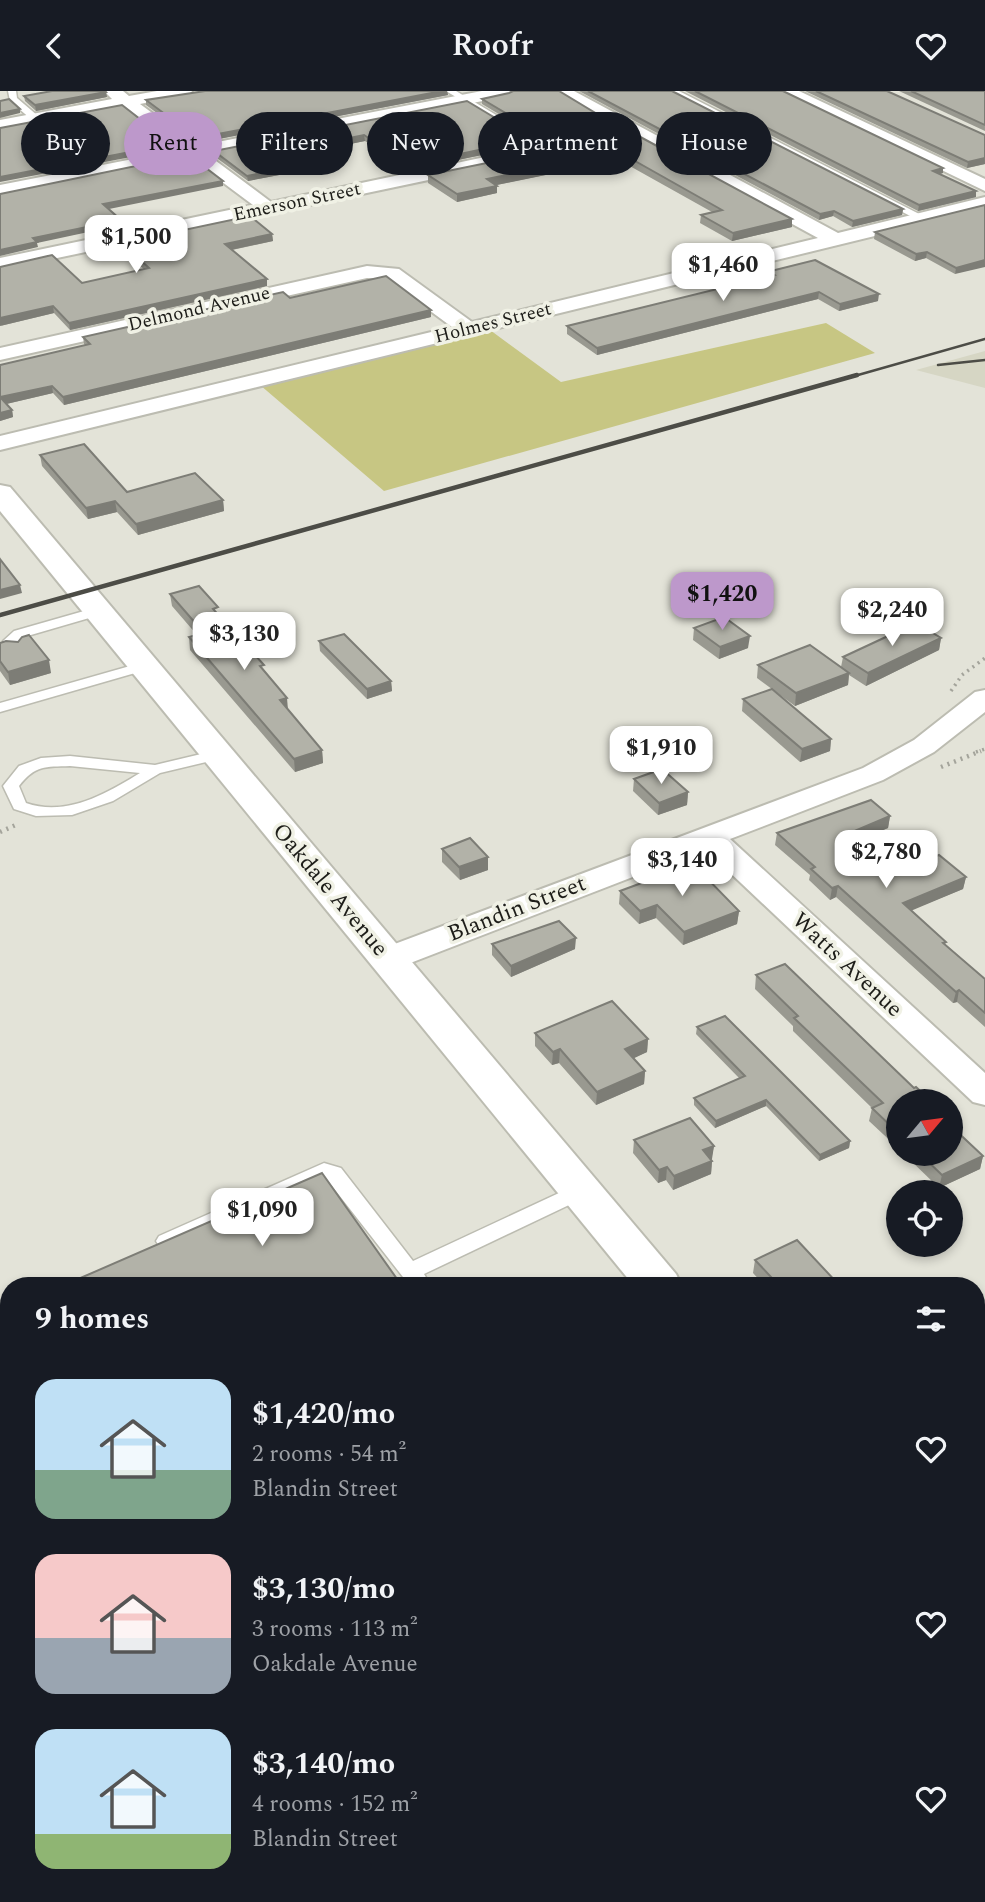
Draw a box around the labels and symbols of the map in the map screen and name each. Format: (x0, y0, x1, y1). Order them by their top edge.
street label: Emerson Street (231, 174, 364, 230)
pin: $1,500 (79, 215, 193, 275)
pin: $1,460 (666, 243, 780, 303)
street label: Delmond Avenue (125, 279, 273, 339)
street label: Holmes Street (431, 294, 555, 352)
pin: $1,420 (665, 573, 779, 632)
pin: $2,240 (835, 589, 949, 648)
pin: $3,130 (187, 613, 301, 672)
pin: $1,910 (604, 727, 718, 786)
street label: Oakdale Avenue (263, 815, 397, 965)
pin: $2,780 (829, 831, 943, 890)
pin: $3,140 (625, 839, 739, 898)
street label: Blandin Street (443, 867, 591, 951)
street label: Watts Avenue (783, 904, 911, 1026)
north arrow (886, 1089, 962, 1165)
pin: $1,090 (205, 1189, 319, 1248)

